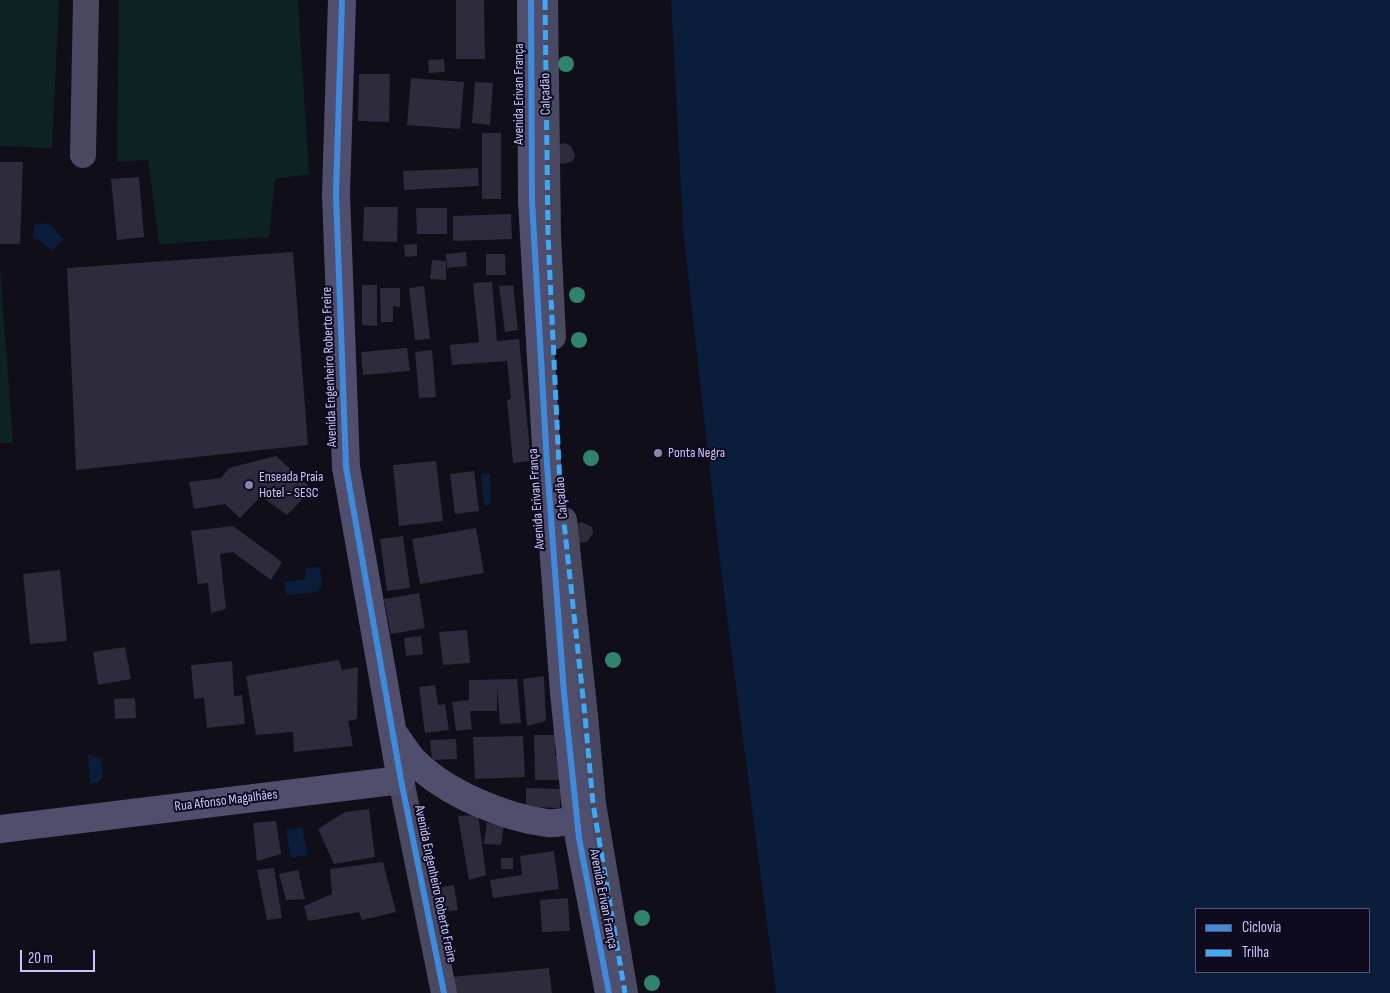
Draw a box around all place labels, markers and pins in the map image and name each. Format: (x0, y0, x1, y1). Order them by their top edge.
place label: Ponta Negra (668, 445, 725, 461)
marker: Ponta Negra (652, 447, 664, 459)
place label: Enseada Praia Hotel - SESC (259, 469, 323, 502)
marker: Enseada Praia Hotel - SESC (243, 479, 255, 491)

